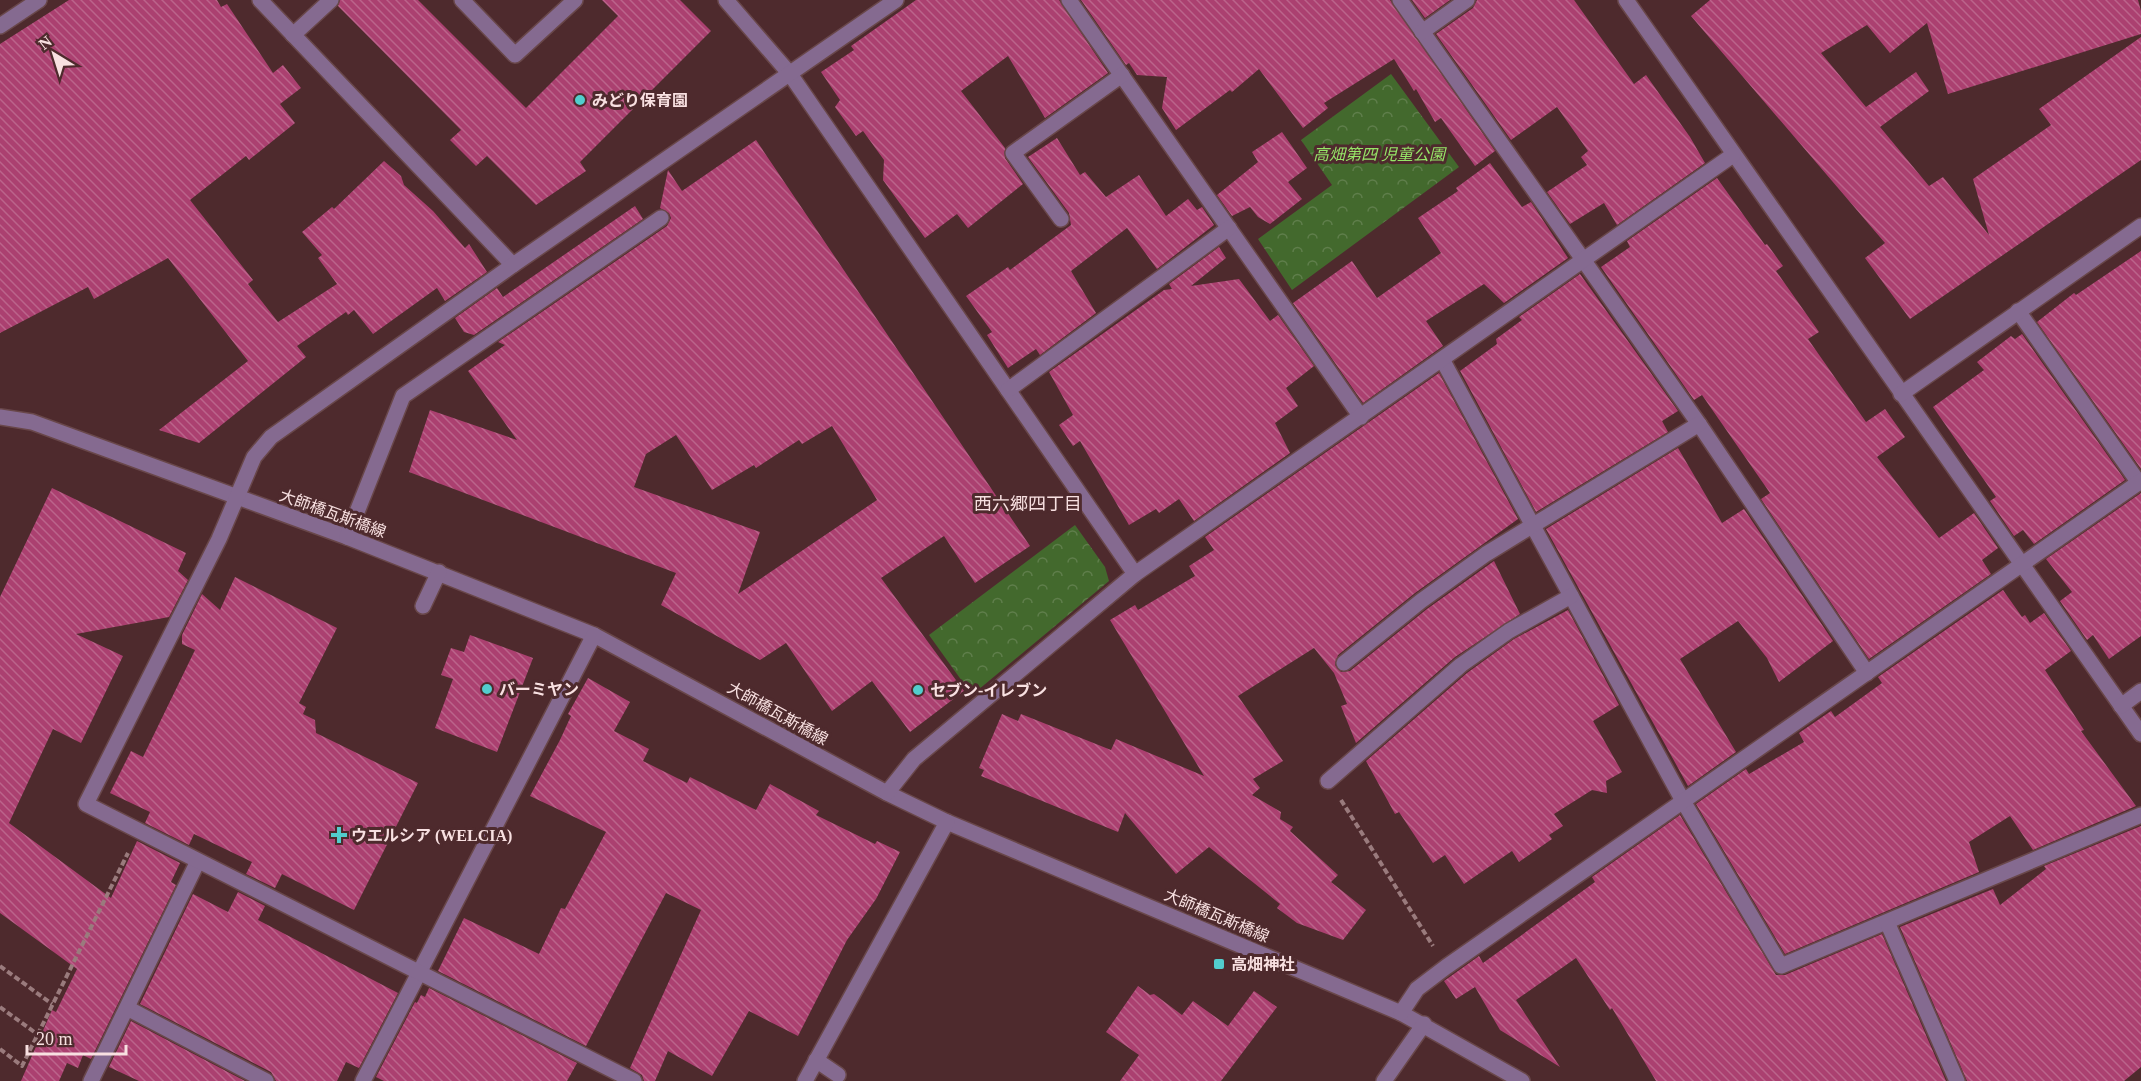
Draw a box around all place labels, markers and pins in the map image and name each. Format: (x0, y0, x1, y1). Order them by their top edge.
place label: みどり保育園 (592, 92, 688, 109)
marker: みどり保育園 (573, 93, 587, 107)
place label: バーミヤン (499, 681, 579, 698)
marker: バーミヤン (480, 682, 494, 696)
place label: セブン-イレブン (930, 682, 1047, 699)
marker: セブン-イレブン (911, 683, 925, 697)
place label: ウエルシア (WELCIA) (351, 827, 512, 845)
marker: ウエルシア (WELCIA) (332, 828, 346, 842)
place label: 高畑神社 (1231, 955, 1295, 973)
marker: 高畑神社 (1212, 957, 1226, 971)

